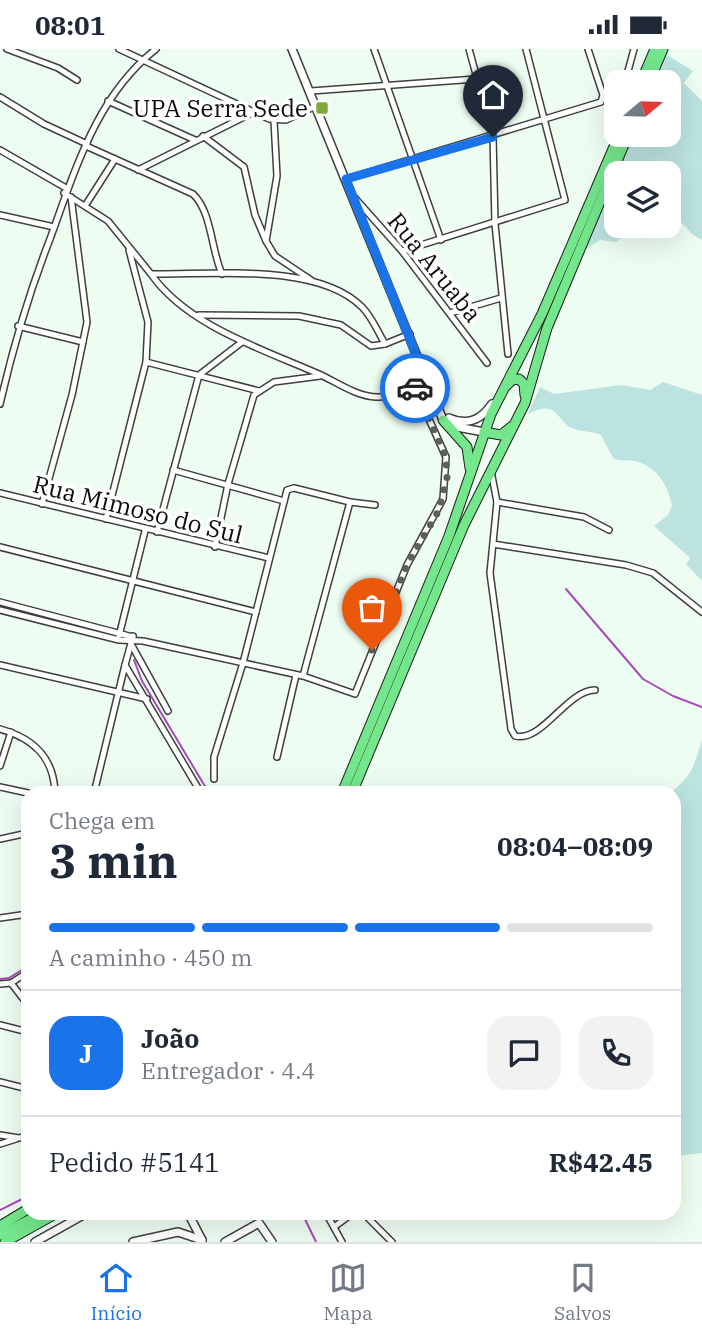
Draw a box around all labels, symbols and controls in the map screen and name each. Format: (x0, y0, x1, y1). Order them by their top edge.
text: 08:01 (35, 8, 105, 42)
pin (463, 65, 523, 137)
north arrow (604, 70, 681, 147)
map controls (604, 70, 681, 238)
icon: home (474, 76, 512, 114)
place label: UPA Serra Sede (133, 92, 308, 124)
marker: UPA Serra Sede (314, 100, 330, 116)
button: layers (604, 161, 681, 238)
street label: Rua Aruaba (381, 205, 489, 329)
courier (380, 353, 450, 423)
icon: car (396, 369, 434, 407)
street label: Rua Mimoso do Sul (30, 467, 246, 551)
pin (342, 578, 402, 650)
icon: bag (353, 589, 391, 627)
text: Chega em (49, 805, 155, 835)
text: 08:04–08:09 (497, 829, 653, 863)
text: 3 min (49, 831, 178, 891)
text: A caminho · 450 m (49, 942, 252, 972)
button: chat (487, 1016, 561, 1090)
button: phone (579, 1016, 653, 1090)
text: João (141, 1021, 199, 1055)
text: J (79, 1036, 93, 1070)
text: Entregador · 4.4 (141, 1055, 315, 1085)
text: Pedido #5141 (49, 1145, 220, 1179)
text: R$42.45 (549, 1145, 653, 1179)
tab: Início (91, 1259, 142, 1325)
tab: Mapa (323, 1259, 373, 1325)
tab: Salvos (554, 1259, 611, 1325)

